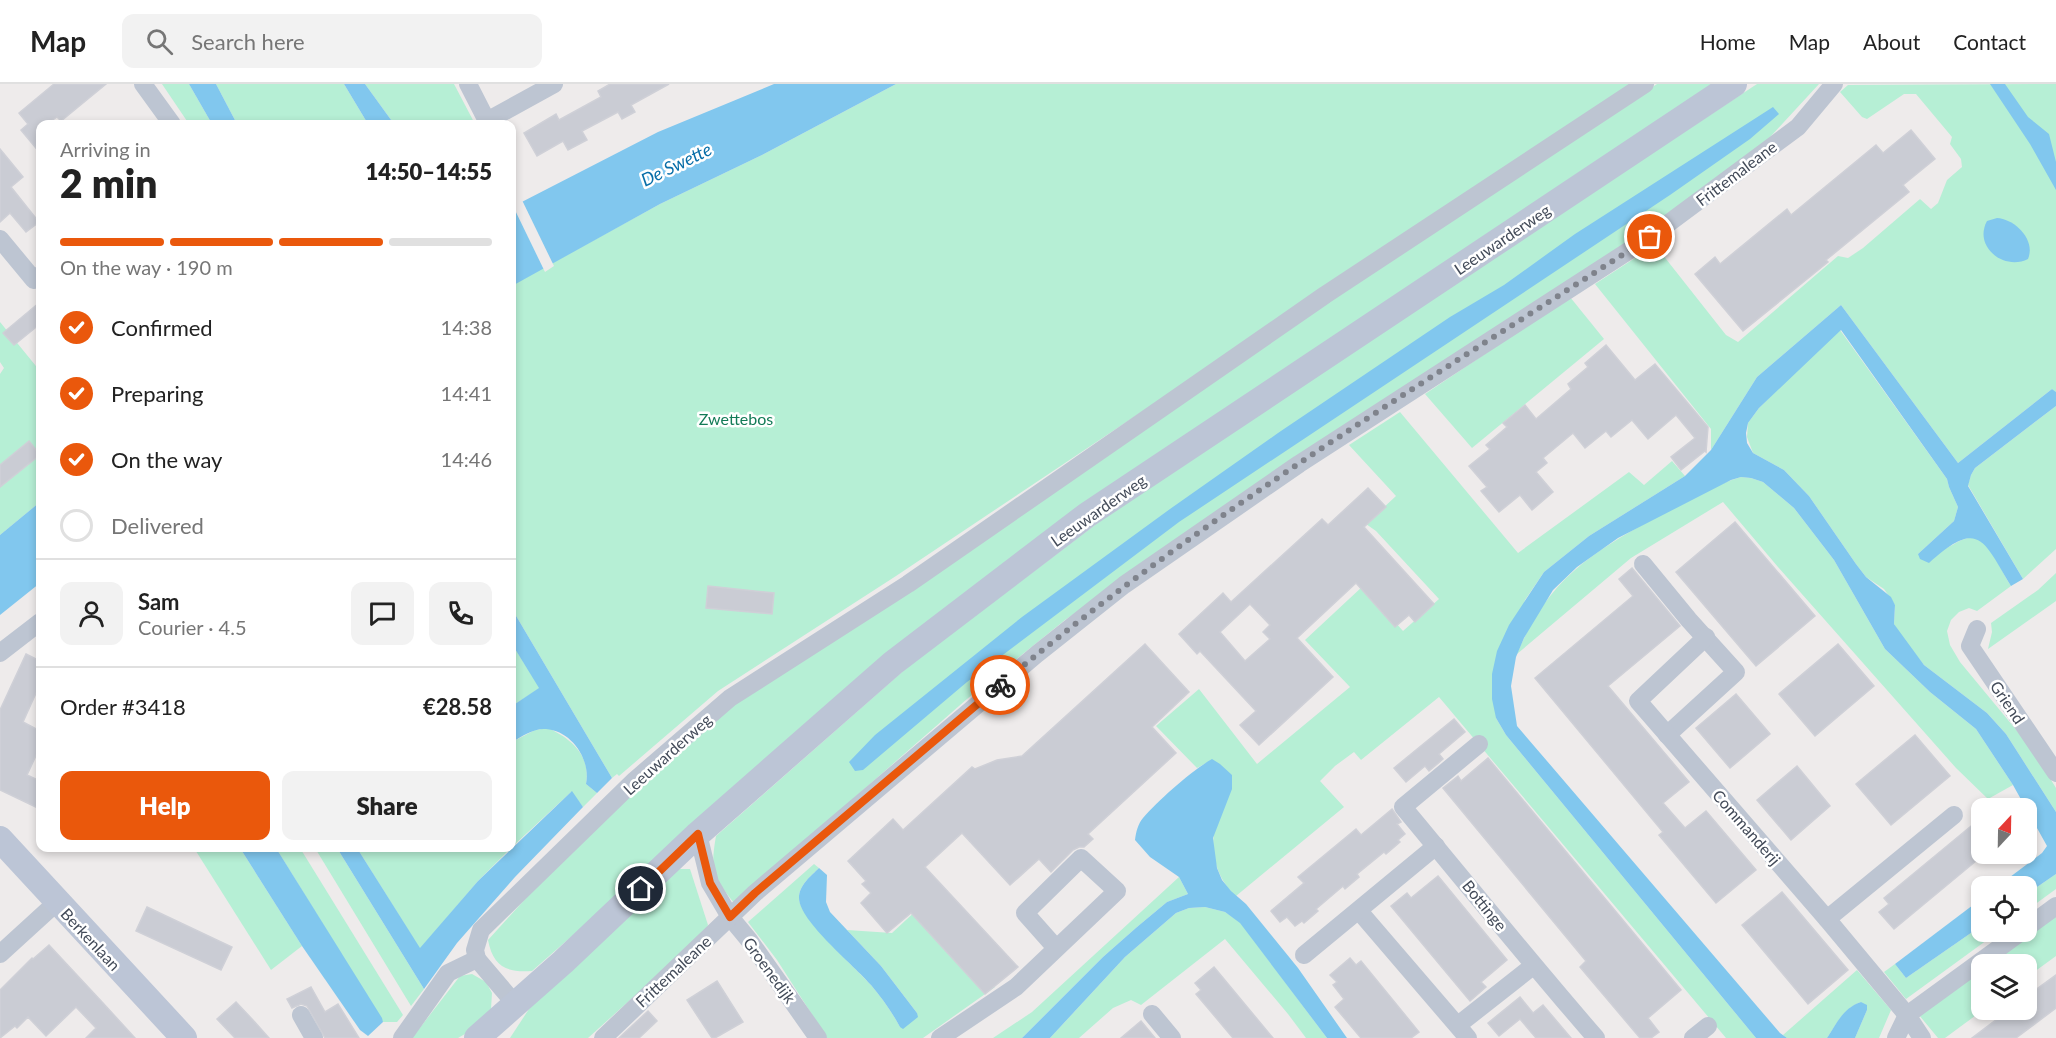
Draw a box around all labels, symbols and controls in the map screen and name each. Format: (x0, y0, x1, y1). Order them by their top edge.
search box (122, 14, 542, 68)
text: Map (30, 24, 86, 58)
icon: search (143, 25, 176, 58)
text: Search here (191, 28, 305, 55)
text: Home (1700, 29, 1756, 54)
text: Map (1789, 29, 1830, 54)
text: About (1863, 29, 1920, 54)
text: Contact (1953, 29, 2026, 54)
text: Arriving in (60, 137, 151, 161)
water label: De Swette (637, 137, 715, 191)
street label: Frittemaleane (1692, 137, 1780, 209)
text: 14:50–14:55 (366, 158, 492, 185)
text: 2 min (60, 160, 157, 206)
street label: Leeuwarderweg (1450, 200, 1554, 278)
pin (1624, 211, 1675, 262)
icon: bag (1633, 220, 1666, 253)
text: On the way · 190 m (60, 255, 233, 279)
icon: check (60, 311, 93, 344)
text: Confirmed (111, 314, 213, 341)
text: 14:38 (441, 315, 492, 339)
icon: check (60, 377, 93, 410)
text: Preparing (111, 380, 203, 407)
text: 14:41 (441, 381, 492, 405)
park label: Zwettebos (699, 409, 773, 428)
icon: check (60, 443, 93, 476)
text: On the way (111, 446, 222, 473)
text: 14:46 (441, 447, 492, 471)
street label: Leeuwarderweg (1047, 470, 1149, 550)
text: Delivered (111, 512, 204, 539)
button: person (60, 582, 123, 645)
button: chat (351, 582, 414, 645)
button: phone (429, 582, 492, 645)
text: Sam (138, 588, 180, 615)
text: Courier · 4.5 (138, 615, 247, 639)
courier (970, 655, 1030, 715)
icon: bike (984, 669, 1017, 702)
street label: Griend (1987, 677, 2029, 727)
text: Order #3418 (60, 693, 186, 720)
text: €28.58 (423, 693, 492, 720)
street label: Leeuwarderweg (619, 710, 715, 798)
button: Help (60, 771, 270, 840)
button: Share (282, 771, 492, 840)
street label: Commanderij (1709, 785, 1785, 869)
north arrow (1971, 798, 2037, 864)
map controls (1971, 798, 2037, 1020)
pin (615, 863, 666, 914)
icon: home (624, 872, 657, 905)
street label: Bottinge (1459, 876, 1511, 934)
button: locate (1971, 876, 2037, 942)
street label: Berkenlaan (57, 904, 125, 974)
street label: Frittemaleane (631, 931, 715, 1011)
street label: Groenedijk (740, 933, 801, 1007)
button: layers (1971, 954, 2037, 1020)

